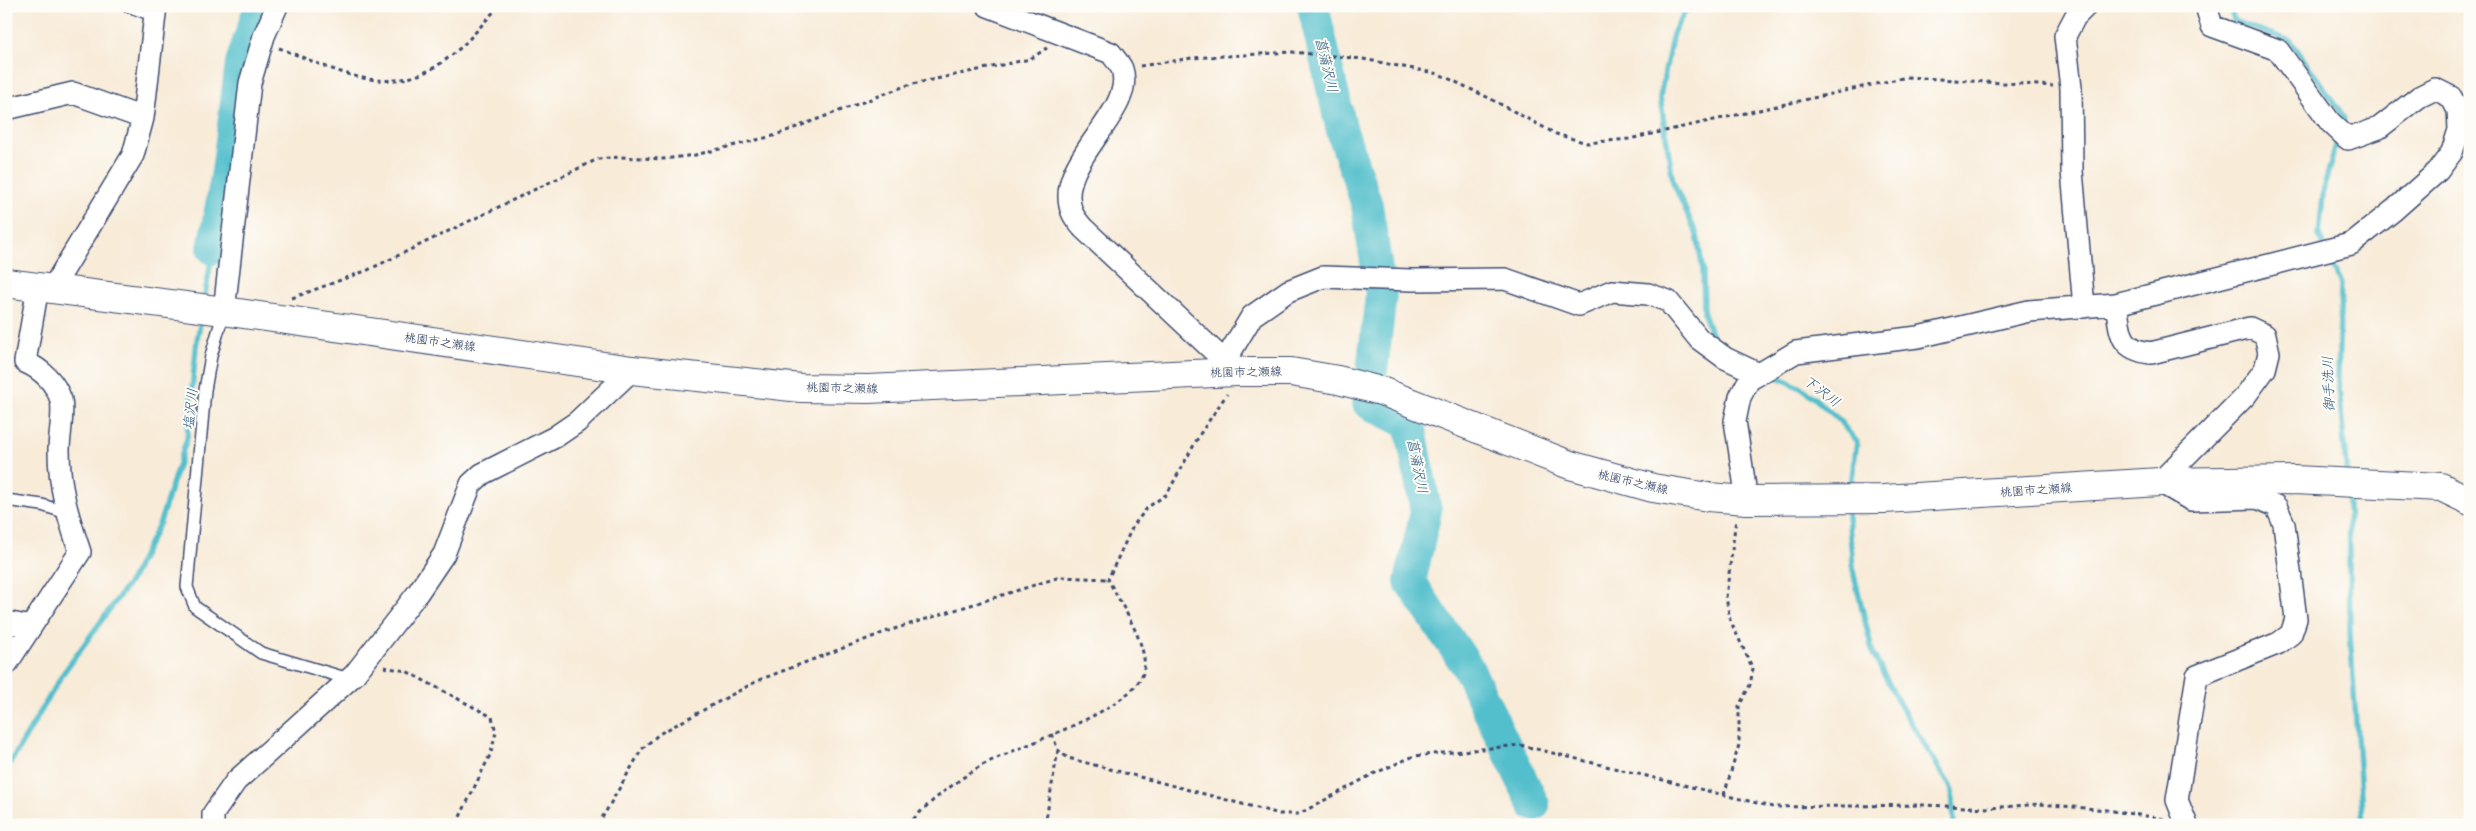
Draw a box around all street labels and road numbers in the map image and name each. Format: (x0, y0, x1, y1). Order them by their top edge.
street label: 桃園市之瀬線 (403, 329, 477, 354)
street label: 桃園市之瀬線 (1210, 363, 1282, 380)
street label: 桃園市之瀬線 (806, 379, 878, 396)
street label: 桃園市之瀬線 (1596, 466, 1670, 497)
street label: 桃園市之瀬線 (2000, 480, 2072, 499)

